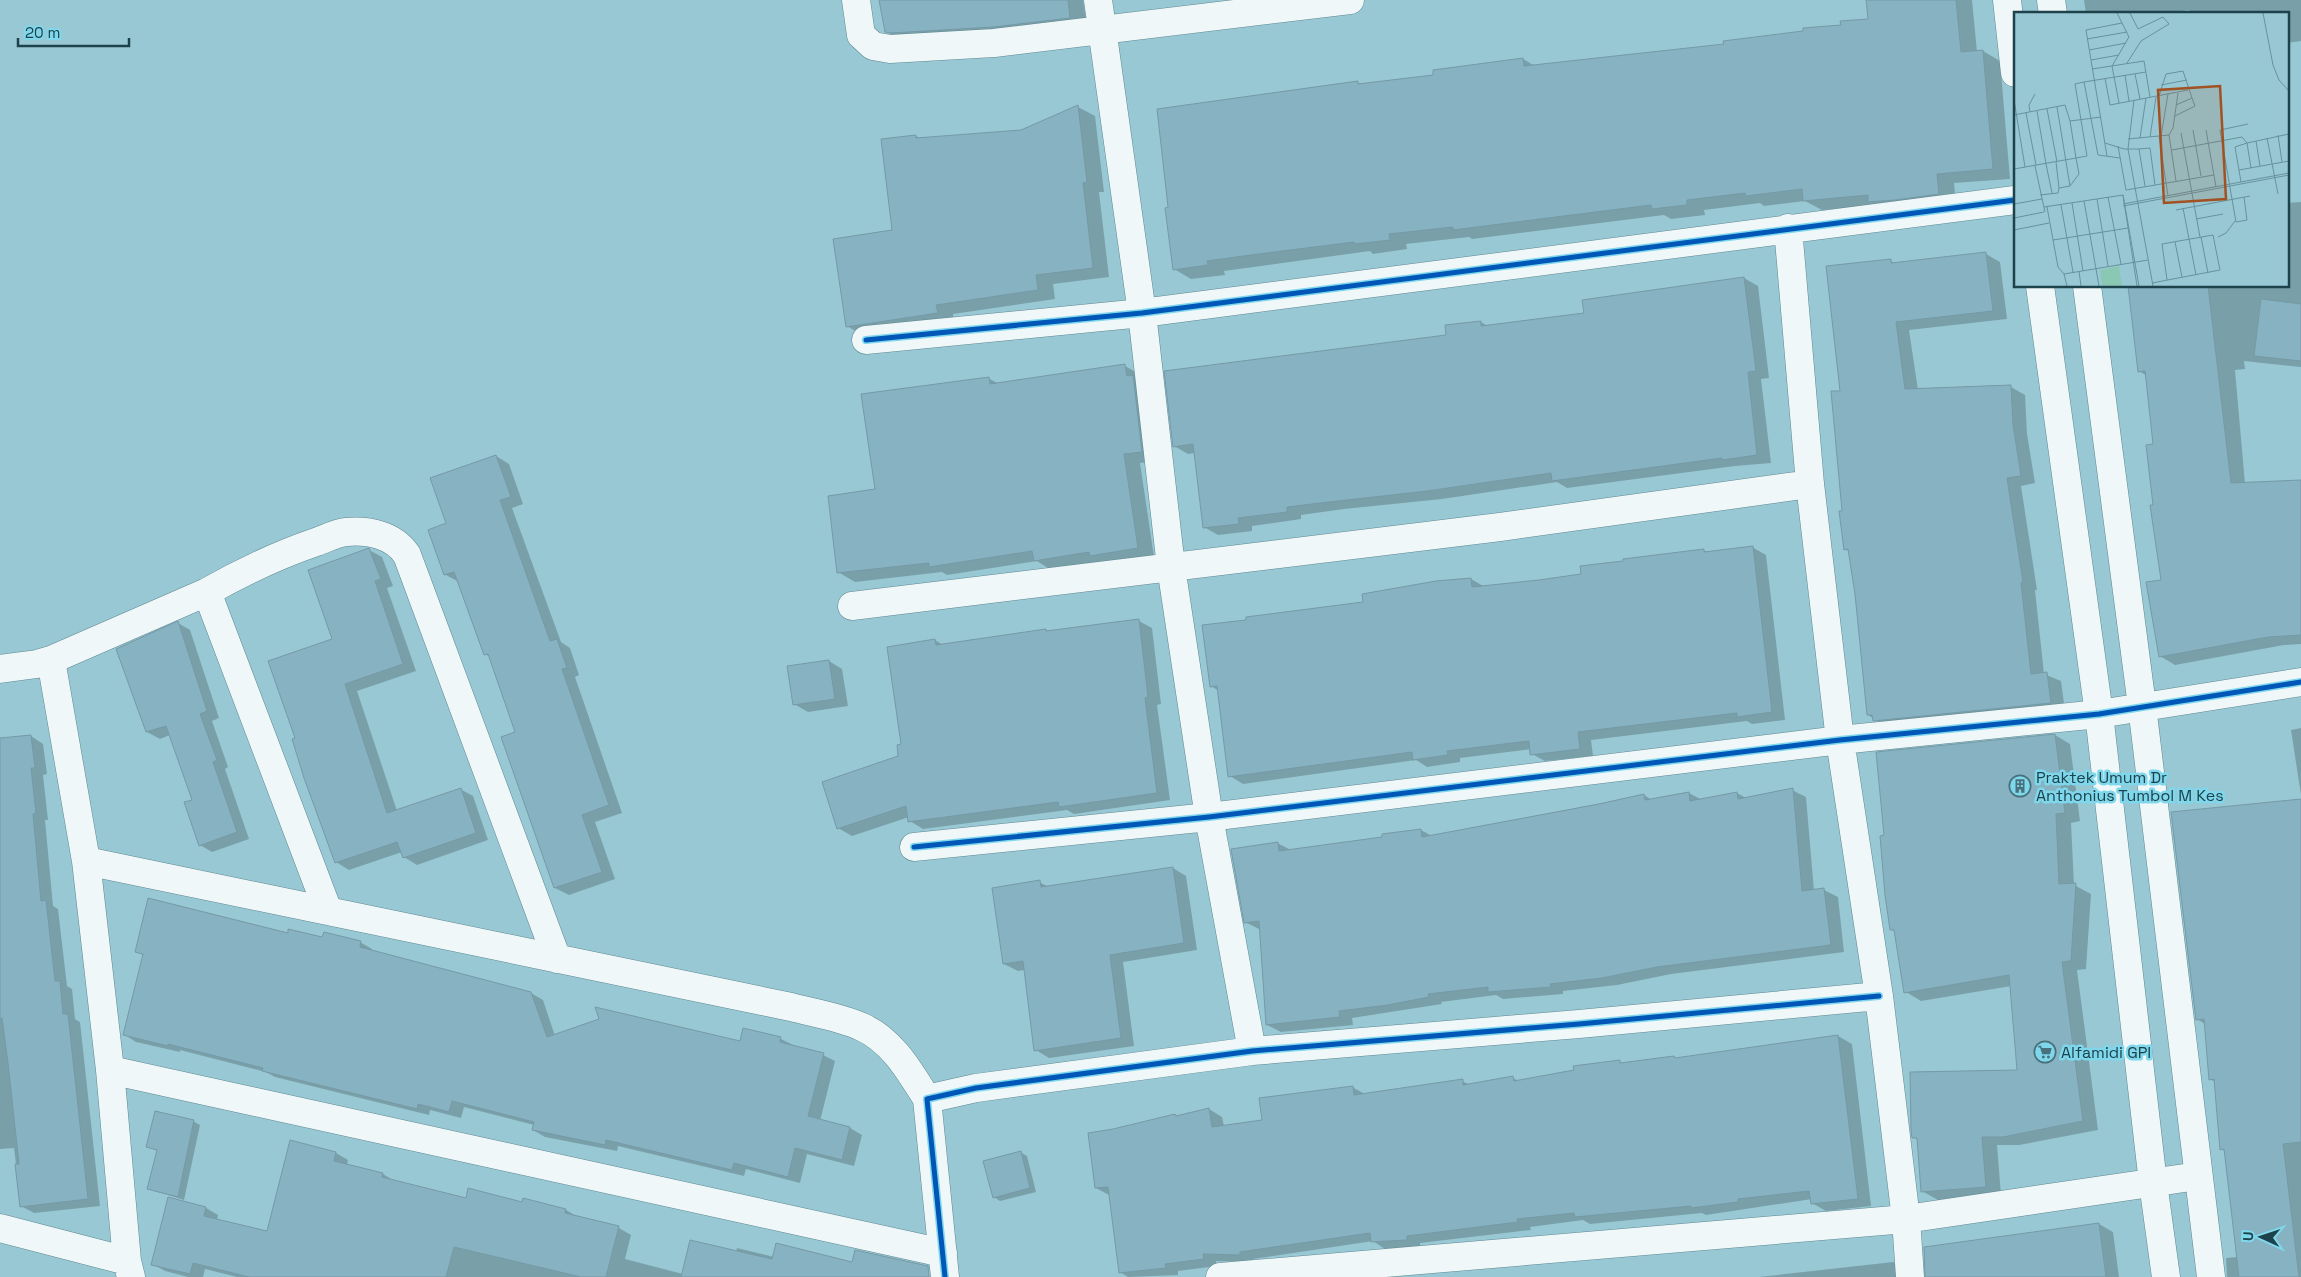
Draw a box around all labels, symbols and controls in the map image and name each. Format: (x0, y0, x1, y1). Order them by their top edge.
inset map (2014, 12, 2288, 288)
scale bar (18, 15, 129, 47)
text: 20 m (25, 23, 60, 42)
place label: Praktek Umum Dr Anthonius Tumbol M Kes (2036, 767, 2224, 806)
building icon: Praktek Umum Dr Anthonius Tumbol M Kes (2008, 774, 2032, 798)
supermarket icon: Alfamidi GPI (2033, 1040, 2057, 1064)
place label: Alfamidi GPI (2061, 1042, 2151, 1063)
north arrow (2236, 1212, 2286, 1262)
text: U (2239, 1231, 2257, 1241)

